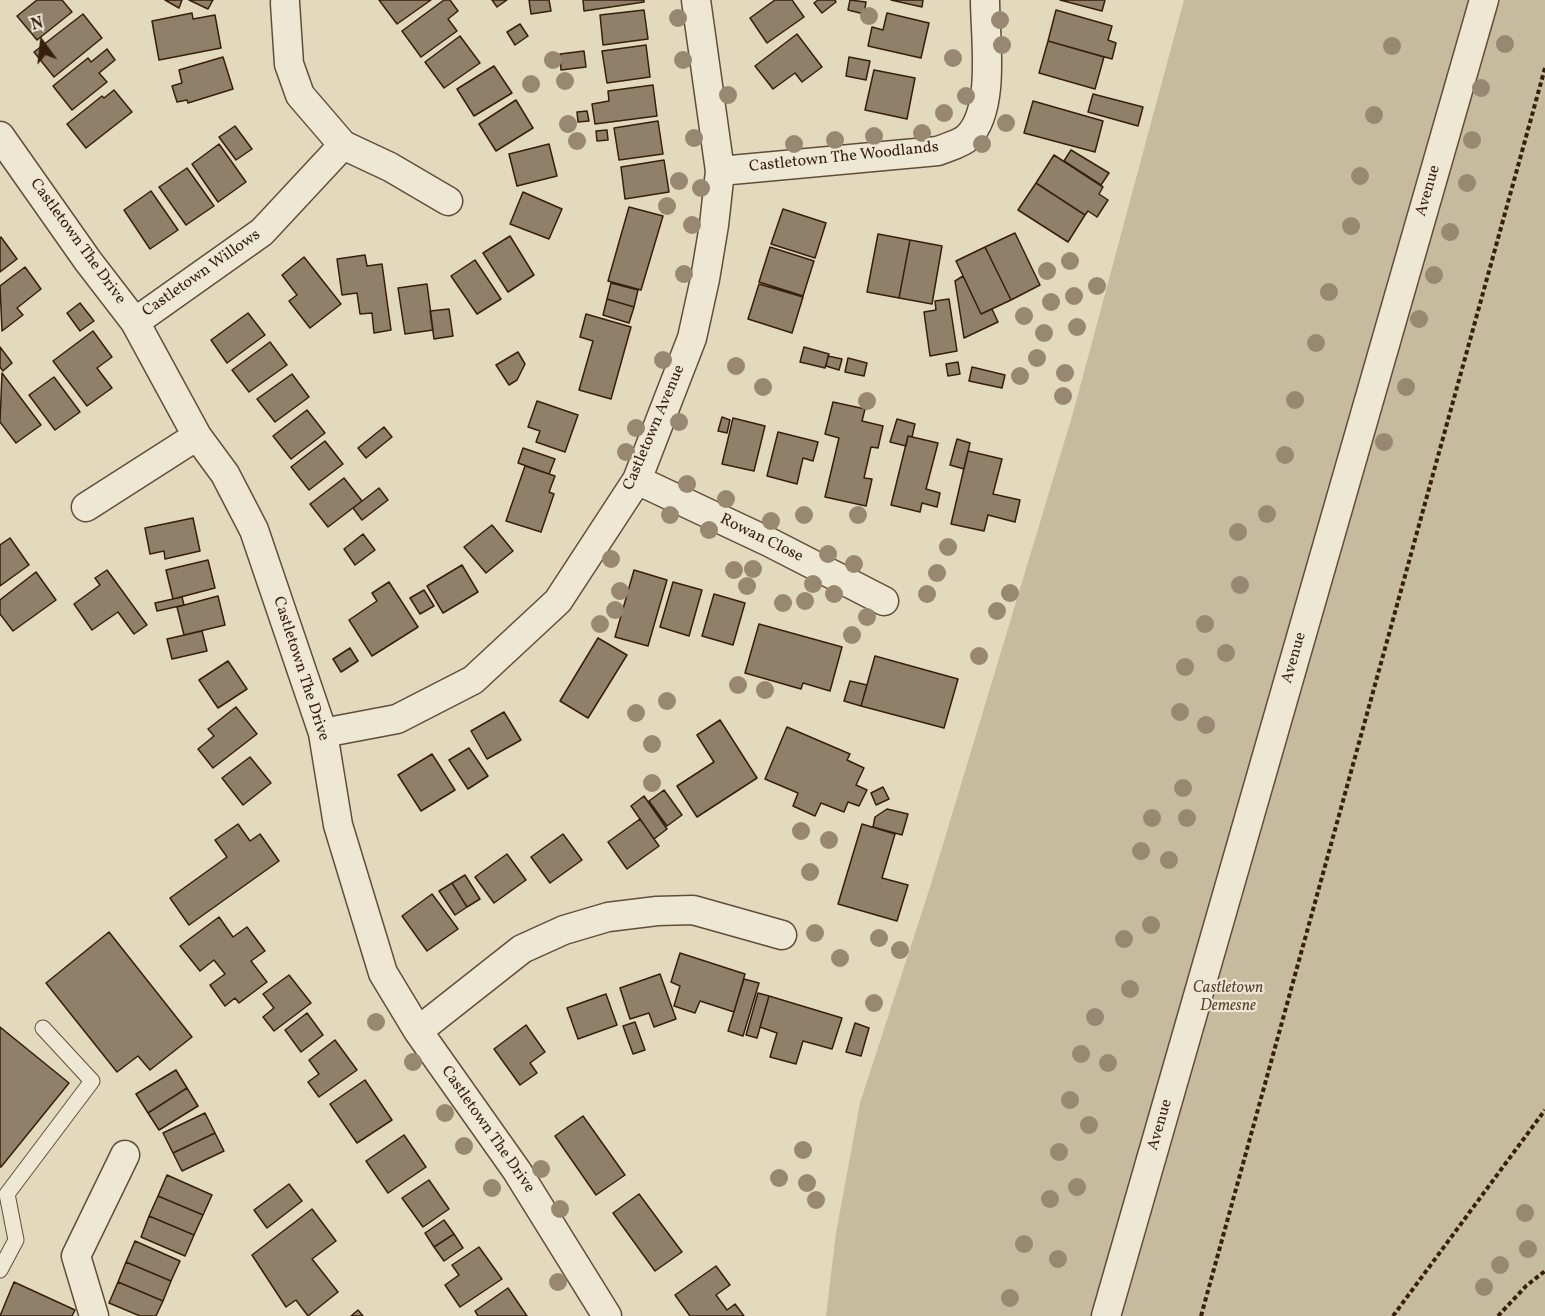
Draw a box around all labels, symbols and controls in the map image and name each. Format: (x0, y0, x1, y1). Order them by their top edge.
north arrow (12, 12, 72, 72)
text: N (29, 12, 46, 37)
street label: Castletown The Woodlands (748, 138, 940, 178)
street label: Avenue (1413, 163, 1445, 219)
street label: Castletown The Drive (25, 175, 129, 309)
street label: Castletown Willows (139, 226, 265, 322)
street label: Castletown Avenue (620, 362, 690, 494)
street label: Rowan Close (716, 511, 806, 567)
street label: Castletown The Drive (268, 594, 332, 744)
street label: Avenue (1279, 630, 1311, 686)
park label: Castletown Demesne (1193, 979, 1263, 1017)
street label: Castletown The Drive (436, 1063, 538, 1197)
street label: Avenue (1145, 1097, 1177, 1153)

